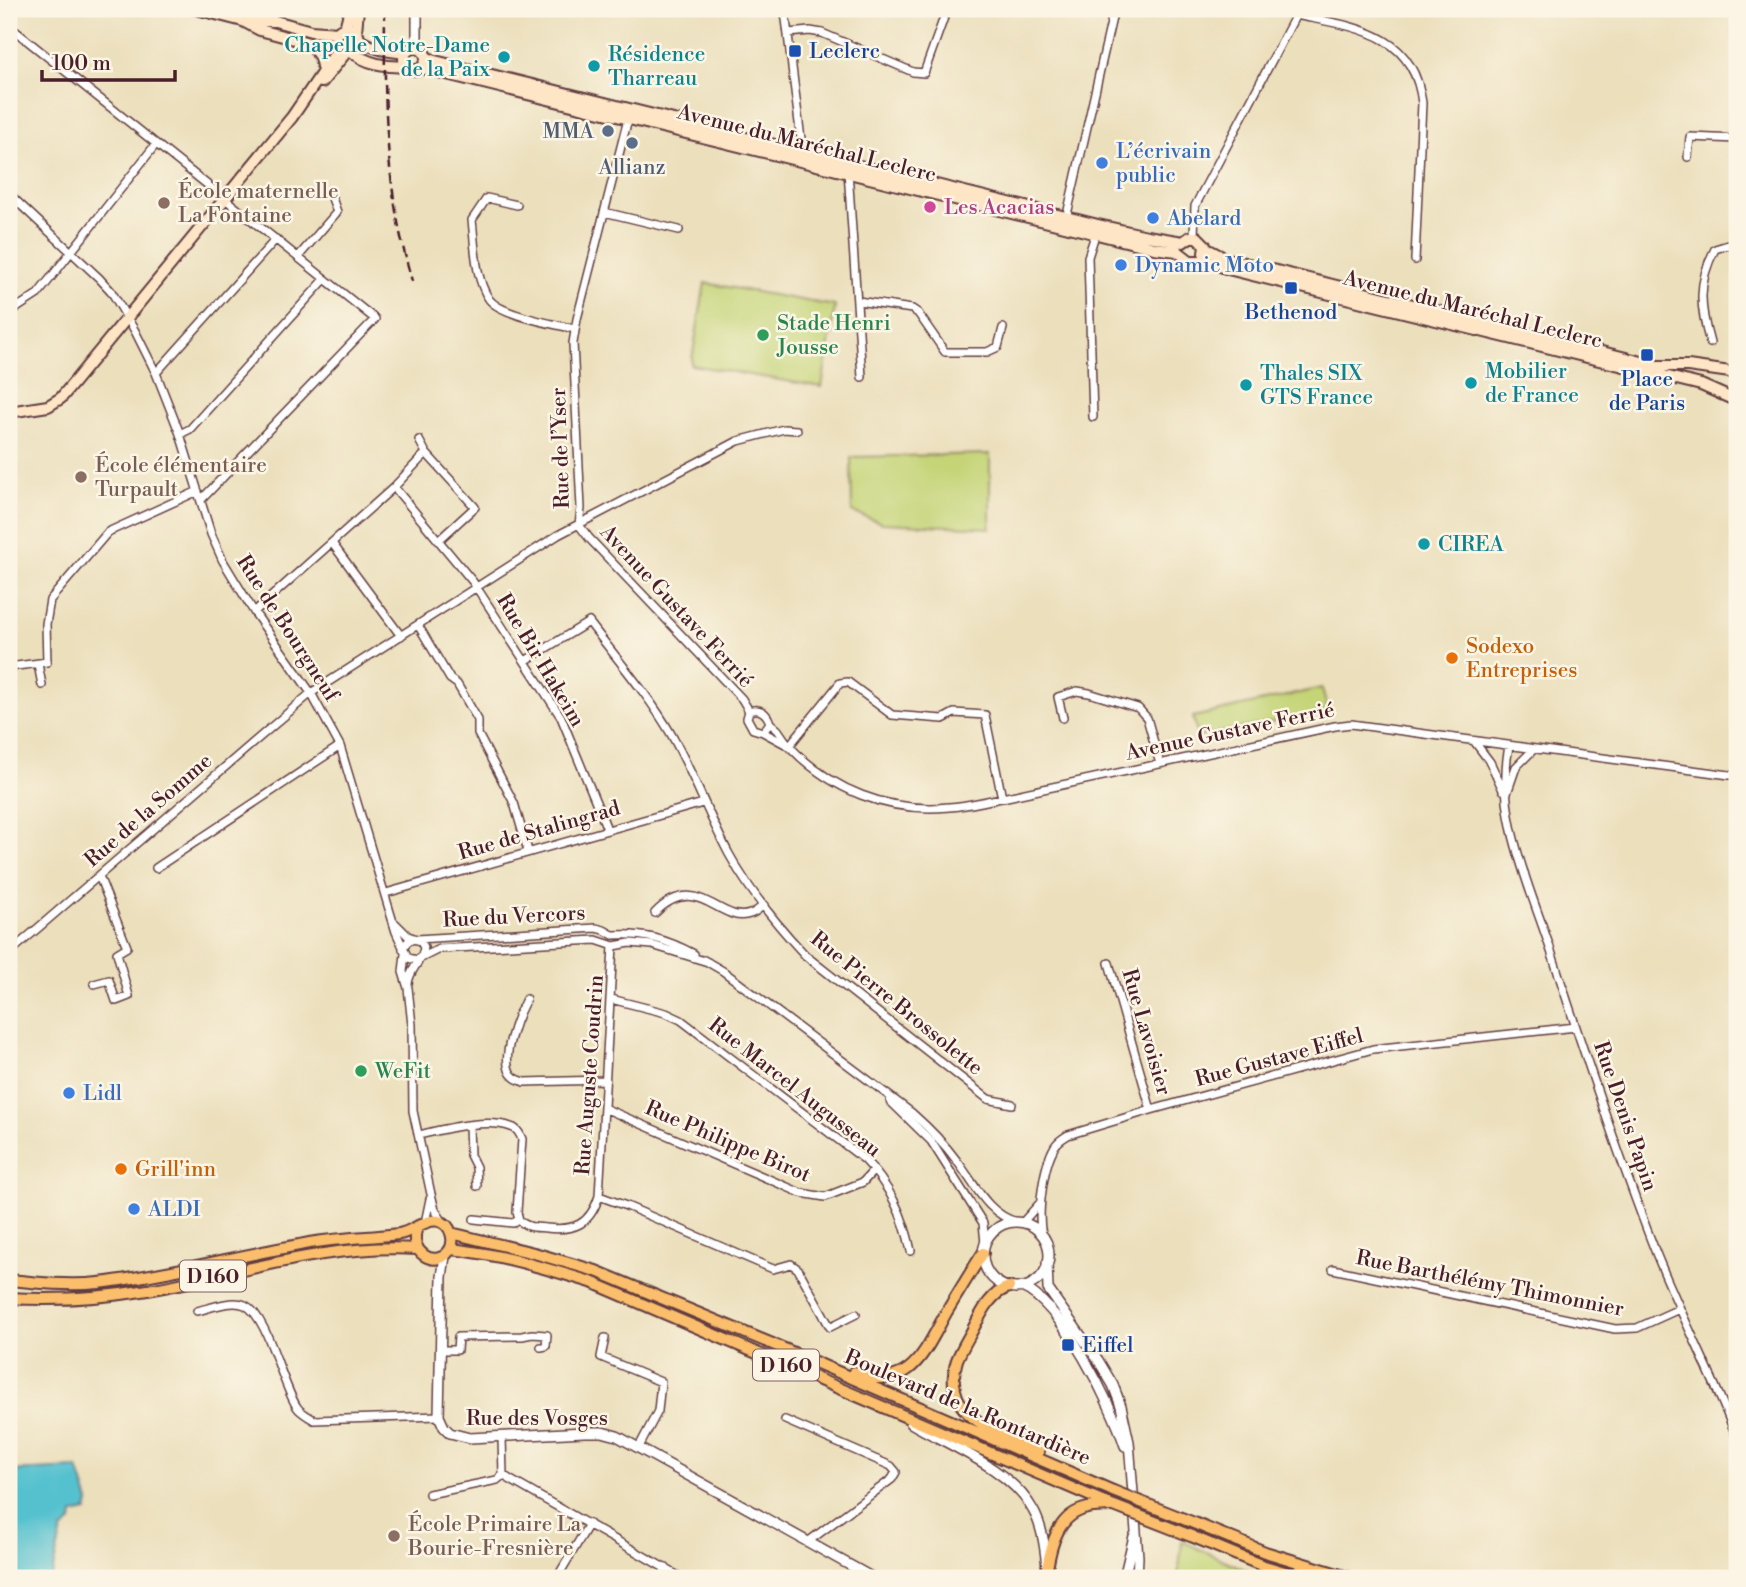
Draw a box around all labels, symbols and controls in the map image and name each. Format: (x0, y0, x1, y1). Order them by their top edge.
place label: Chapelle Notre-Dame de la Paix (284, 33, 490, 83)
scale bar (42, 38, 175, 82)
place label: Leclerc (809, 39, 880, 65)
place label: Résidence Tharreau (608, 42, 705, 92)
marker: Leclerc (787, 43, 803, 59)
marker: Chapelle Notre-Dame de la Paix (496, 49, 512, 65)
text: 100 m (52, 51, 111, 77)
marker: Résidence Tharreau (586, 58, 602, 74)
street label: Avenue du Maréchal Leclerc (674, 99, 939, 189)
place label: MMA (542, 119, 595, 145)
marker: MMA (600, 123, 616, 139)
marker: Allianz (624, 135, 640, 151)
place label: L’écrivain public (1116, 139, 1212, 189)
place label: Allianz (598, 155, 666, 181)
marker: L’écrivain public (1094, 155, 1110, 171)
place label: École maternelle La Fontaine (178, 177, 339, 229)
marker: École maternelle La Fontaine (156, 195, 172, 211)
place label: Les Acacias (944, 195, 1054, 221)
marker: Les Acacias (922, 199, 938, 215)
place label: Abelard (1166, 206, 1241, 232)
marker: Abelard (1145, 210, 1161, 226)
place label: Dynamic Moto (1135, 253, 1274, 279)
marker: Dynamic Moto (1113, 257, 1129, 273)
street label: Avenue du Maréchal Leclerc (1340, 265, 1605, 355)
marker: Bethenod (1283, 280, 1299, 296)
place label: Bethenod (1244, 300, 1337, 326)
place label: Stade Henri Jousse (776, 311, 891, 361)
marker: Stade Henri Jousse (755, 327, 771, 343)
marker: Place de Paris (1639, 347, 1655, 363)
place label: Mobilier de France (1485, 359, 1579, 409)
place label: Thales SIX GTS France (1260, 361, 1373, 411)
place label: Place de Paris (1609, 367, 1685, 417)
marker: Mobilier de France (1463, 375, 1479, 391)
marker: Thales SIX GTS France (1238, 377, 1254, 393)
street label: Rue de l’Yser (546, 387, 576, 509)
place label: École élémentaire Turpault (95, 451, 267, 503)
marker: École élémentaire Turpault (73, 469, 89, 485)
street label: Avenue Gustave Ferrié (593, 519, 758, 693)
place label: CIREA (1438, 532, 1504, 558)
marker: CIREA (1416, 536, 1432, 552)
street label: Rue de Bourgneuf (230, 550, 345, 708)
street label: Rue Bir Hakeim (490, 589, 590, 732)
place label: Sodexo Entreprises (1466, 634, 1578, 684)
marker: Sodexo Entreprises (1444, 650, 1460, 666)
street label: Avenue Gustave Ferrié (1122, 697, 1337, 767)
street label: Rue de la Somme (79, 748, 218, 873)
street label: Rue de Stalingrad (455, 795, 623, 867)
street label: Rue du Vercors (442, 900, 586, 934)
street label: Rue Pierre Brossolette (805, 926, 988, 1081)
street label: Rue Lavoisier (1116, 966, 1176, 1098)
street label: Rue Auguste Coudrin (570, 973, 610, 1176)
street label: Rue Marcel Augusseau (703, 1012, 886, 1163)
street label: Rue Gustave Eiffel (1192, 1023, 1366, 1093)
street label: Rue Denis Papin (1587, 1038, 1663, 1195)
place label: WeFit (374, 1059, 432, 1085)
marker: WeFit (353, 1063, 369, 1079)
place label: Lidl (83, 1081, 122, 1107)
marker: Lidl (61, 1085, 77, 1101)
street label: Rue Philippe Birot (641, 1095, 815, 1189)
place label: Grill'inn (135, 1157, 216, 1183)
marker: Grill'inn (113, 1161, 129, 1177)
place label: ALDI (147, 1197, 201, 1223)
marker: ALDI (126, 1201, 142, 1217)
street label: Rue Barthélémy Thimonnier (1354, 1245, 1626, 1323)
road number: D 160 (180, 1260, 246, 1292)
place label: Eiffel (1082, 1333, 1133, 1359)
marker: Eiffel (1060, 1337, 1076, 1353)
street label: Boulevard de la Rontardière (840, 1344, 1094, 1472)
road number: D 160 (753, 1350, 819, 1380)
street label: Rue des Vosges (466, 1406, 608, 1432)
place label: École Primaire La Bourie-Fresnière (407, 1510, 582, 1562)
marker: École Primaire La Bourie-Fresnière (386, 1528, 402, 1544)

